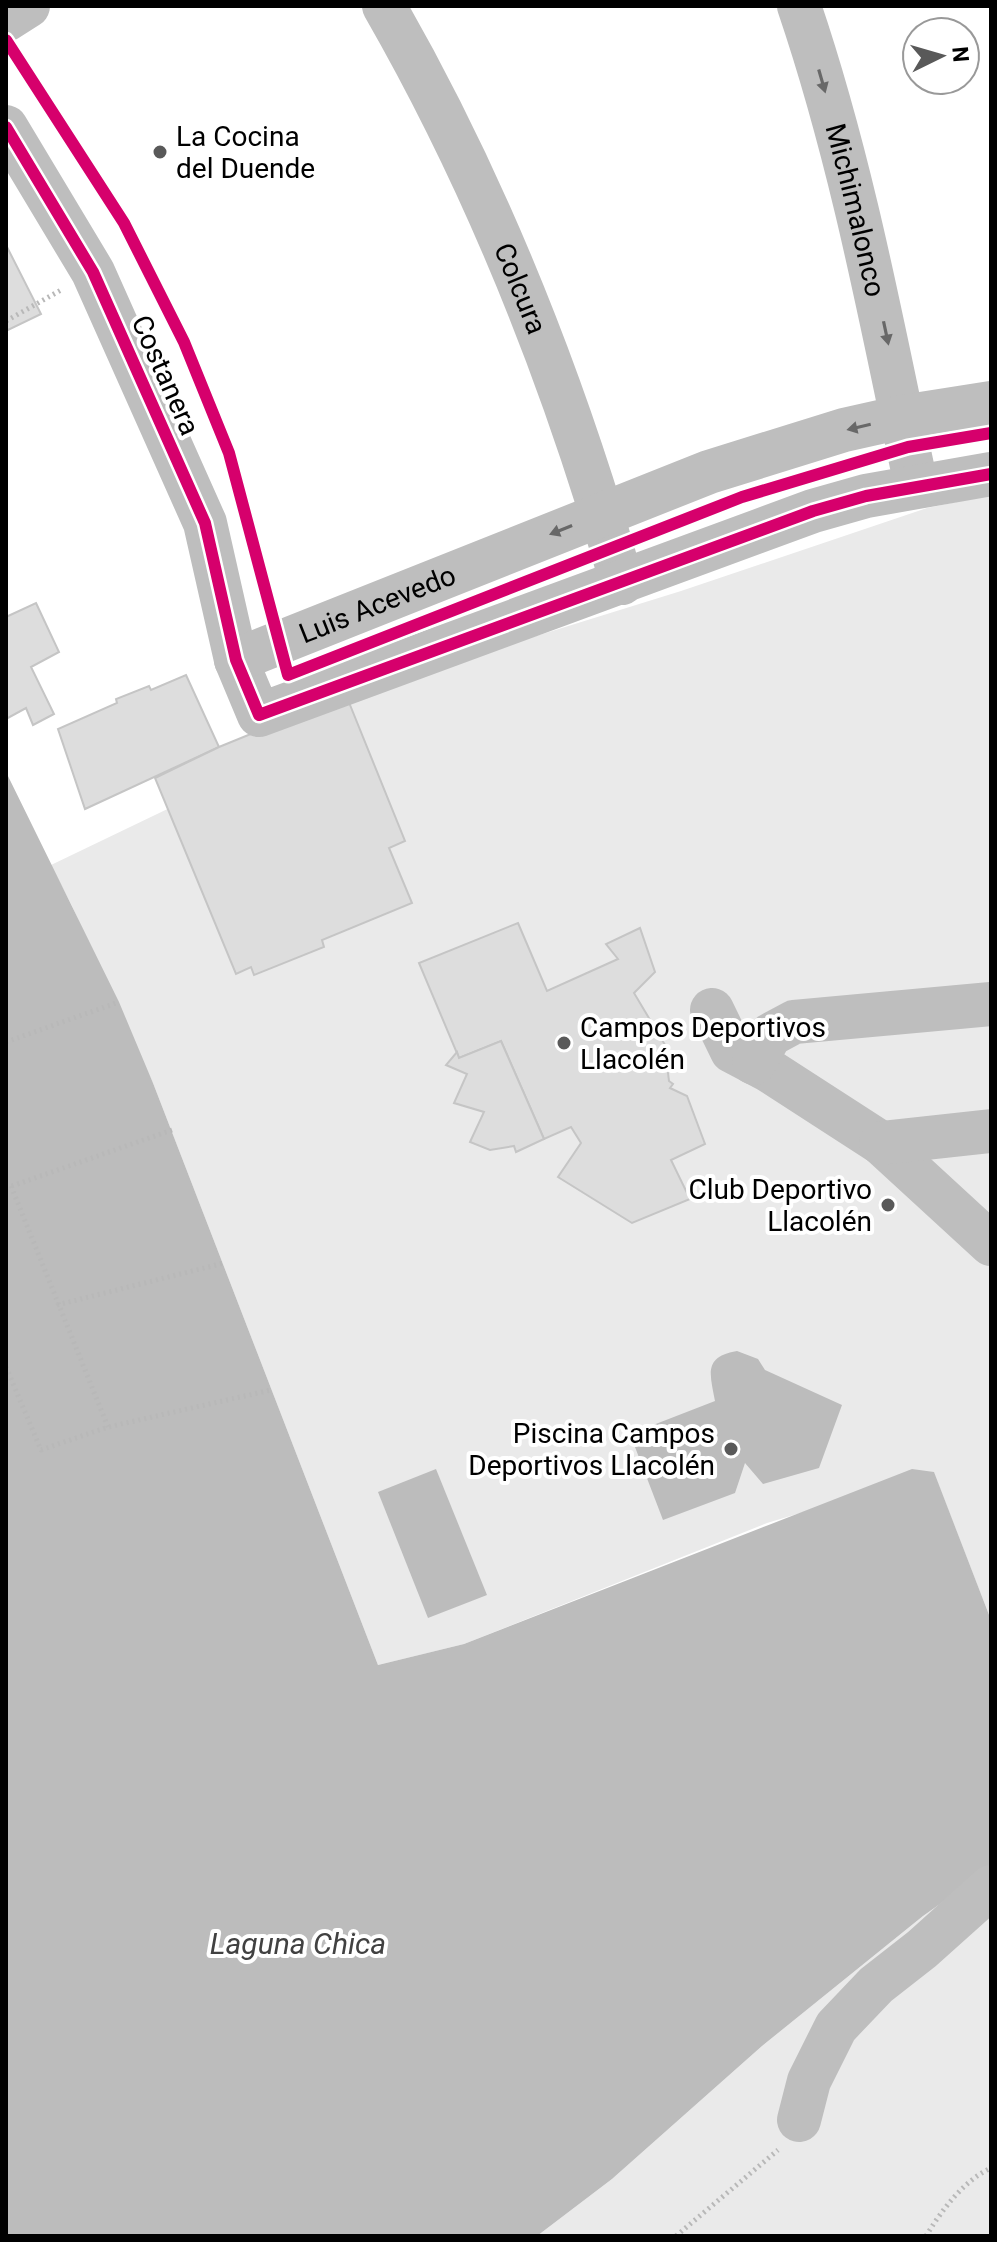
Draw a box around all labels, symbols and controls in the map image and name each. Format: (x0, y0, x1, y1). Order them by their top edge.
north arrow (901, 16, 981, 96)
text: N (947, 45, 974, 63)
one-way arrow (816, 69, 829, 93)
place label: La Cocina del Duende (176, 120, 315, 185)
street label: Michimalonco (819, 120, 892, 300)
marker: La Cocina del Duende (151, 143, 169, 161)
street label: Colcura (487, 238, 553, 339)
street label: Costanera (125, 310, 207, 440)
one-way arrow (880, 320, 892, 345)
one-way arrow (846, 421, 871, 434)
one-way arrow (549, 524, 573, 537)
street label: Luis Acevedo (294, 558, 461, 650)
place label: Campos Deportivos Llacolén (580, 1011, 826, 1076)
marker: Campos Deportivos Llacolén (555, 1034, 573, 1052)
place label: Club Deportivo Llacolén (688, 1173, 872, 1238)
marker: Club Deportivo Llacolén (879, 1196, 897, 1214)
place label: Piscina Campos Deportivos Llacolén (468, 1417, 715, 1482)
marker: Piscina Campos Deportivos Llacolén (722, 1440, 740, 1458)
water label: Laguna Chica (210, 1926, 386, 1961)

